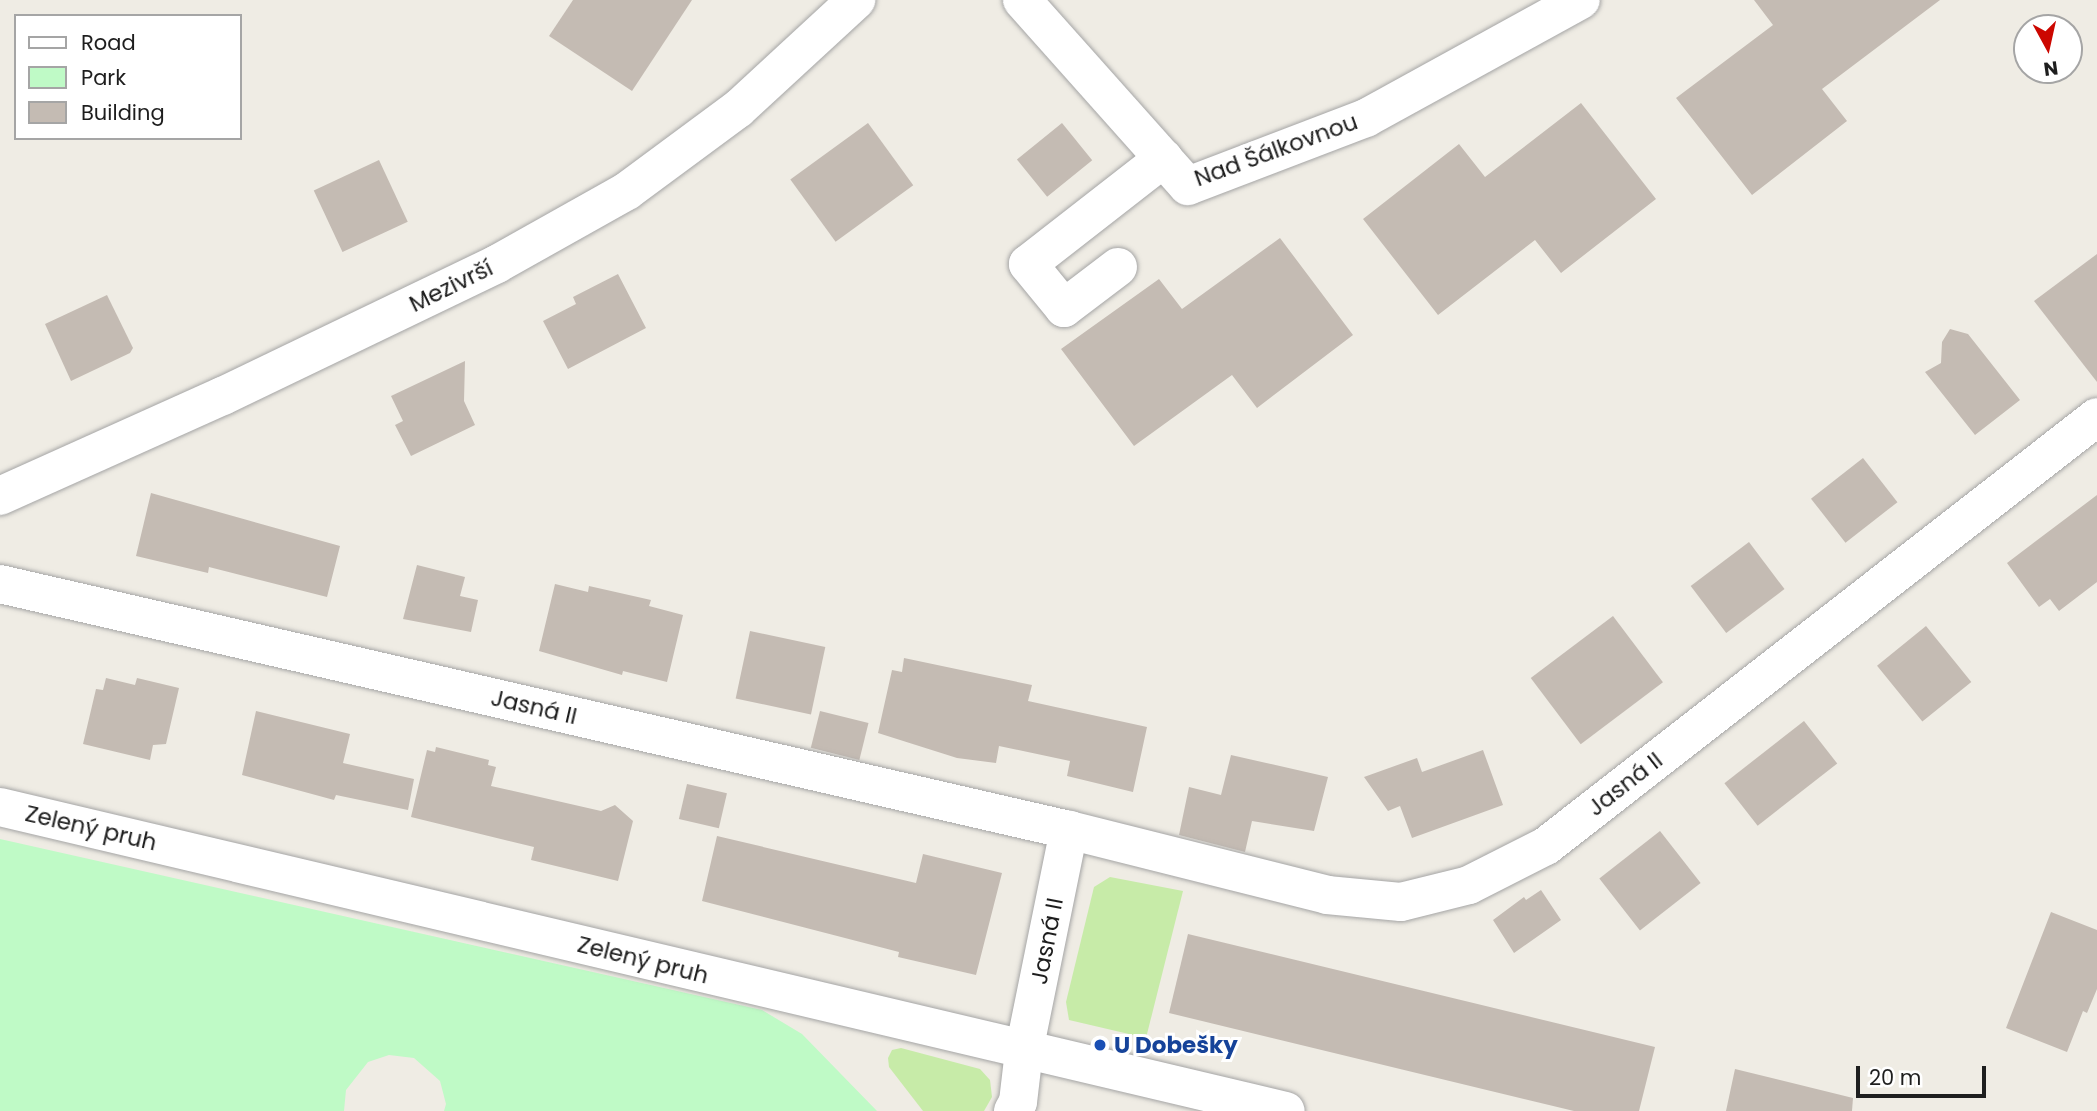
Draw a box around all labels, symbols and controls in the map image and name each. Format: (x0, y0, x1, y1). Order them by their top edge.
legend (14, 14, 242, 140)
north arrow (2013, 14, 2083, 84)
text: Road (81, 28, 136, 57)
text: N (2042, 54, 2060, 83)
text: Park (81, 63, 126, 92)
text: Building (81, 98, 165, 127)
street label: Nad Šálkovnou (1191, 108, 1361, 192)
street label: Mezivrší (405, 254, 497, 318)
street label: Jasná II (488, 684, 580, 730)
street label: Jasná II (1582, 746, 1668, 822)
street label: Zelený pruh (23, 799, 159, 857)
street label: Jasná II (1025, 895, 1069, 987)
street label: Zelený pruh (575, 930, 711, 990)
place label: U Dobešky (1114, 1031, 1238, 1059)
marker: U Dobešky (1092, 1037, 1108, 1053)
scale bar (1859, 1052, 1988, 1096)
text: 20 m (1869, 1063, 1922, 1092)

